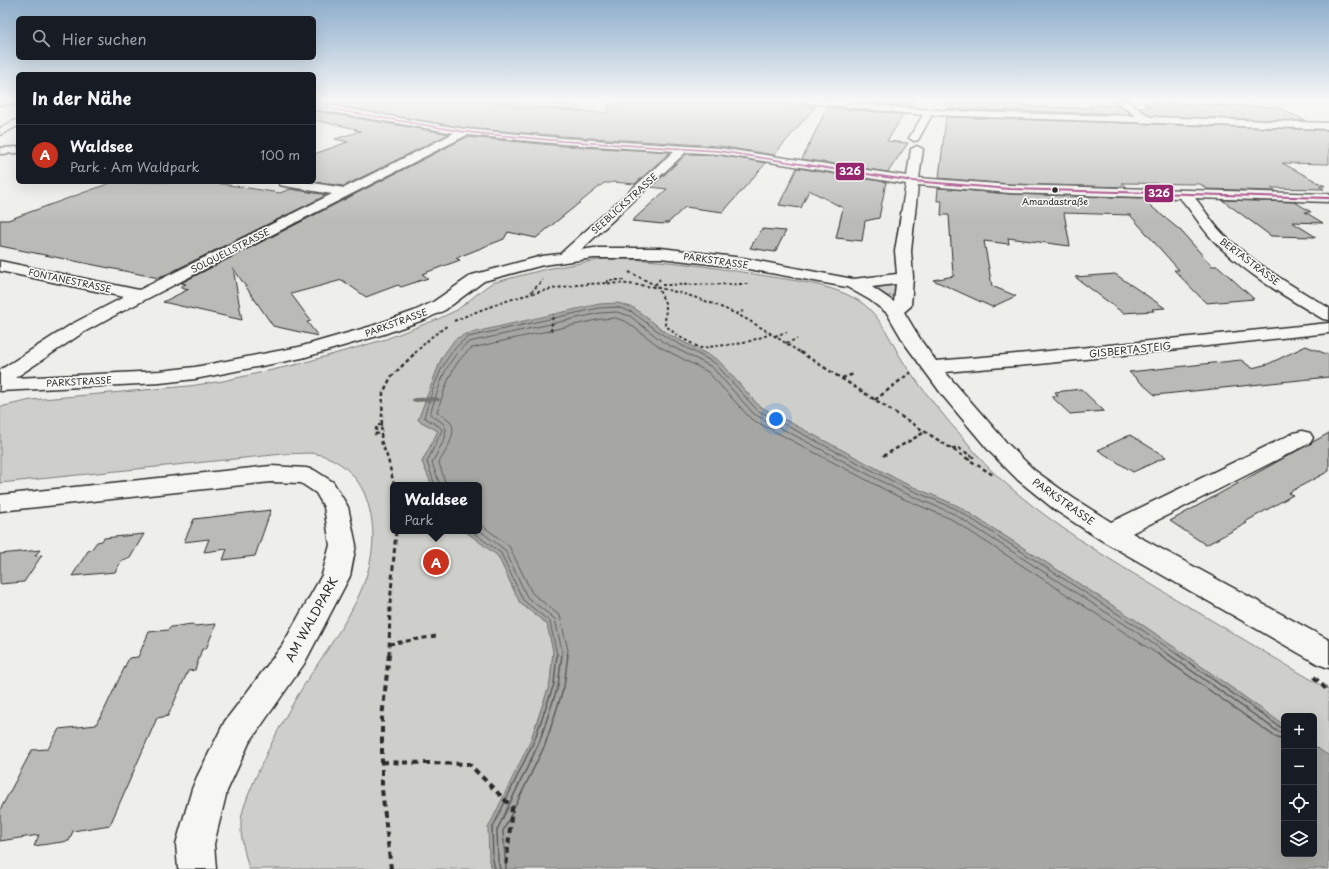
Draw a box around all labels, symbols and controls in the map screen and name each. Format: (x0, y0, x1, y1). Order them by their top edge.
search box (16, 16, 316, 60)
icon: search (30, 27, 52, 49)
text: Hier suchen (62, 27, 147, 50)
text: In der Nähe (32, 85, 131, 111)
text: Waldsee (70, 134, 133, 157)
text: A (40, 145, 50, 164)
text: 100 m (260, 145, 300, 164)
text: Park · Am Waldpark (70, 157, 199, 176)
line badge: 326 (835, 162, 865, 181)
text: 326 (839, 162, 861, 179)
street label: SEEBLICKSTRASSE (588, 169, 661, 237)
line badge: 326 (1144, 184, 1174, 203)
text: 326 (1148, 184, 1170, 201)
marker: Amandastraße (1050, 185, 1060, 195)
place label: Amandastraße (1022, 194, 1088, 208)
street label: SOLQUELLSTRASSE (188, 224, 272, 276)
street label: BERTASTRASSE (1217, 234, 1283, 288)
street label: PARKSTRASSE (683, 249, 750, 272)
street label: FONTANESTRASSE (27, 264, 113, 296)
street label: PARKSTRASSE (363, 304, 429, 340)
street label: GISBERTASTEIG (1088, 337, 1172, 361)
street label: PARKSTRASSE (46, 372, 112, 390)
your location (766, 409, 786, 429)
street label: PARKSTRASSE (1030, 474, 1098, 528)
popup (390, 482, 482, 534)
text: Waldsee (404, 487, 468, 510)
text: Park (404, 510, 433, 529)
pin: A (423, 547, 449, 577)
street label: AM WALDPARK (280, 573, 342, 665)
map controls (1281, 713, 1317, 857)
button: + (1281, 713, 1317, 749)
button: − (1281, 749, 1317, 785)
button: locate (1281, 785, 1317, 821)
button: layers (1281, 821, 1317, 857)

